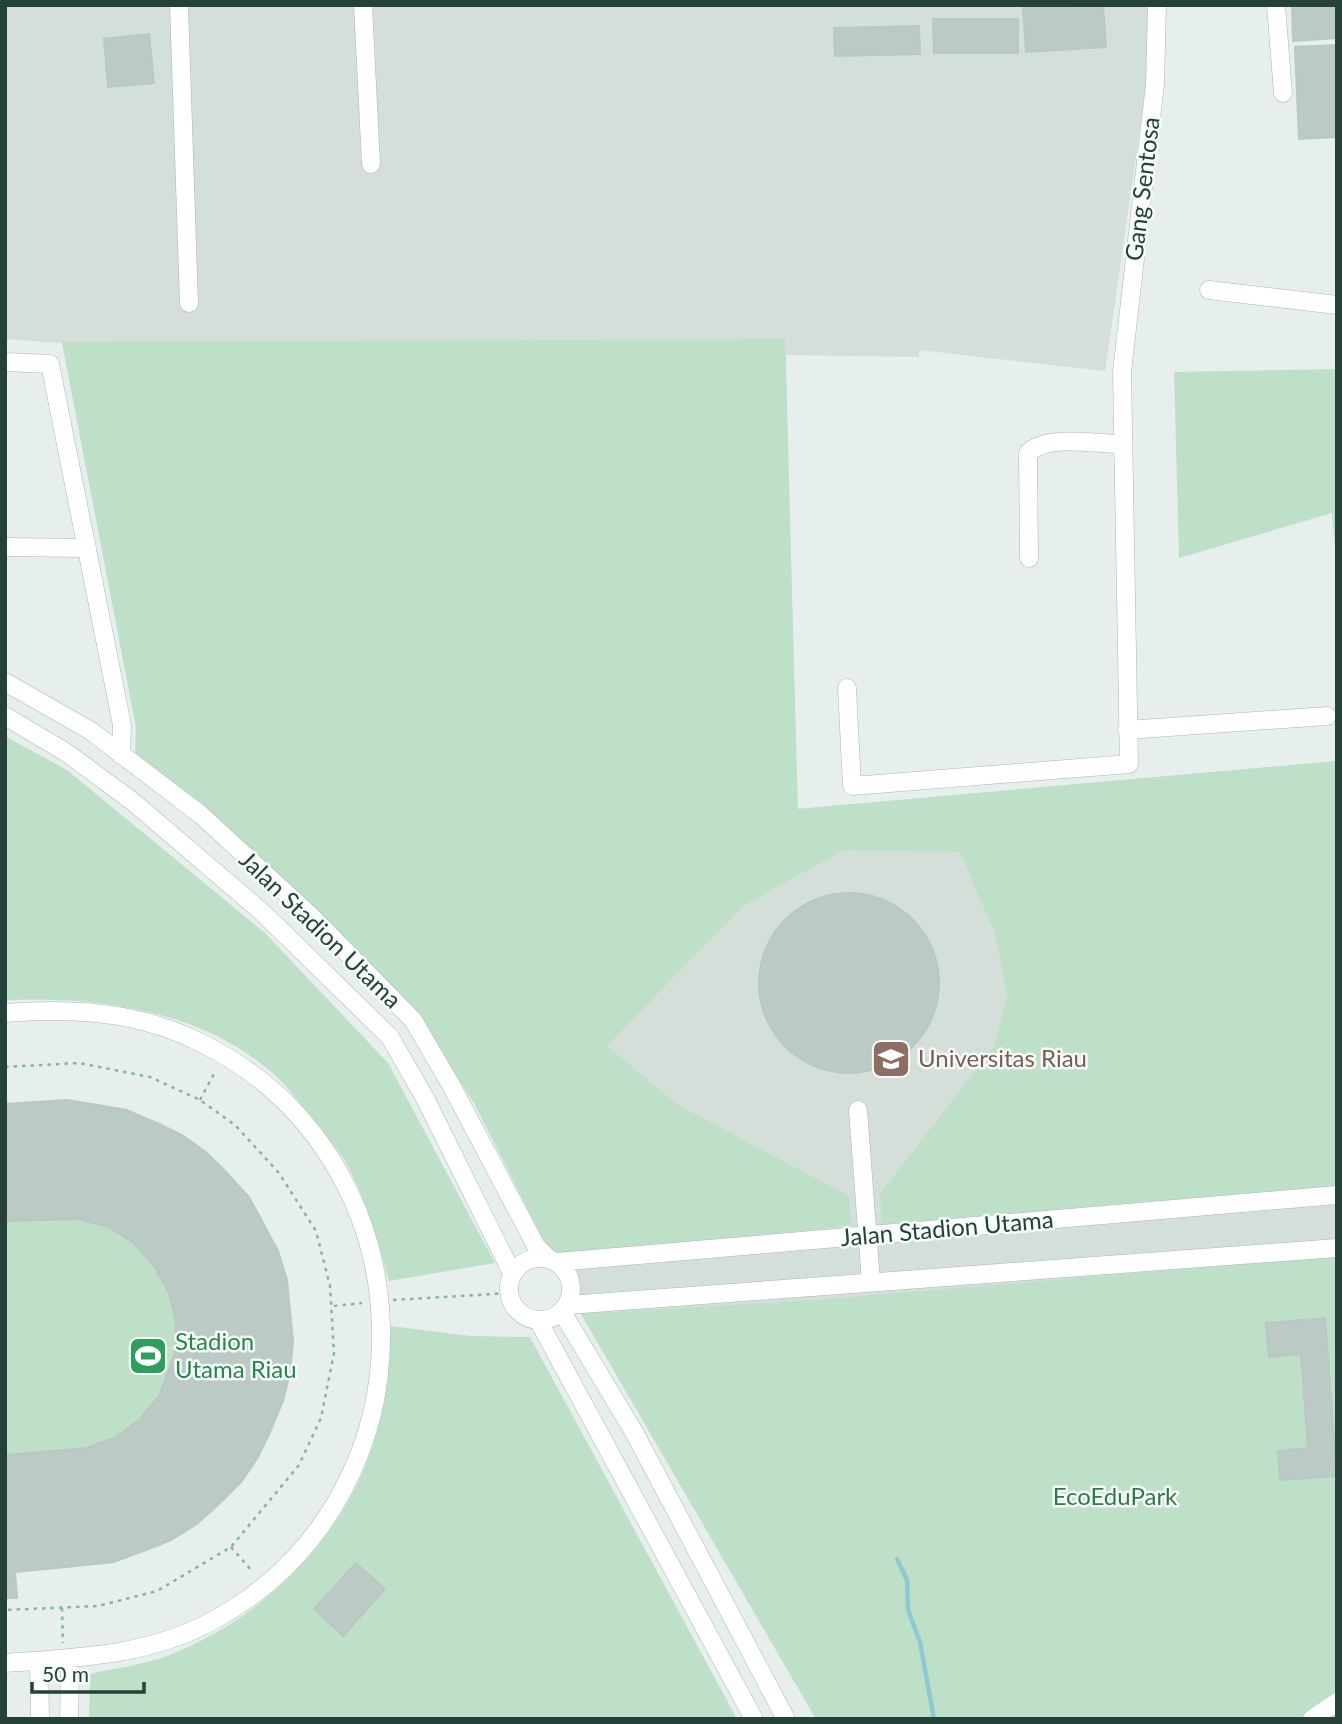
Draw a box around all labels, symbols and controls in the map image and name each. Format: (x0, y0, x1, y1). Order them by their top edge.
street label: Gang Sentosa (1118, 115, 1165, 262)
street label: Jalan Stadion Utama (234, 844, 408, 1014)
school or university icon: Universitas Riau (870, 1038, 912, 1080)
place label: Universitas Riau (918, 1043, 1087, 1072)
street label: Jalan Stadion Utama (839, 1204, 1055, 1251)
place label: Stadion Utama Riau (175, 1326, 297, 1383)
sports icon: Stadion Utama Riau (127, 1335, 169, 1377)
park label: EcoEduPark (1053, 1481, 1178, 1510)
scale bar (32, 1650, 144, 1694)
text: 50 m (42, 1661, 89, 1686)

